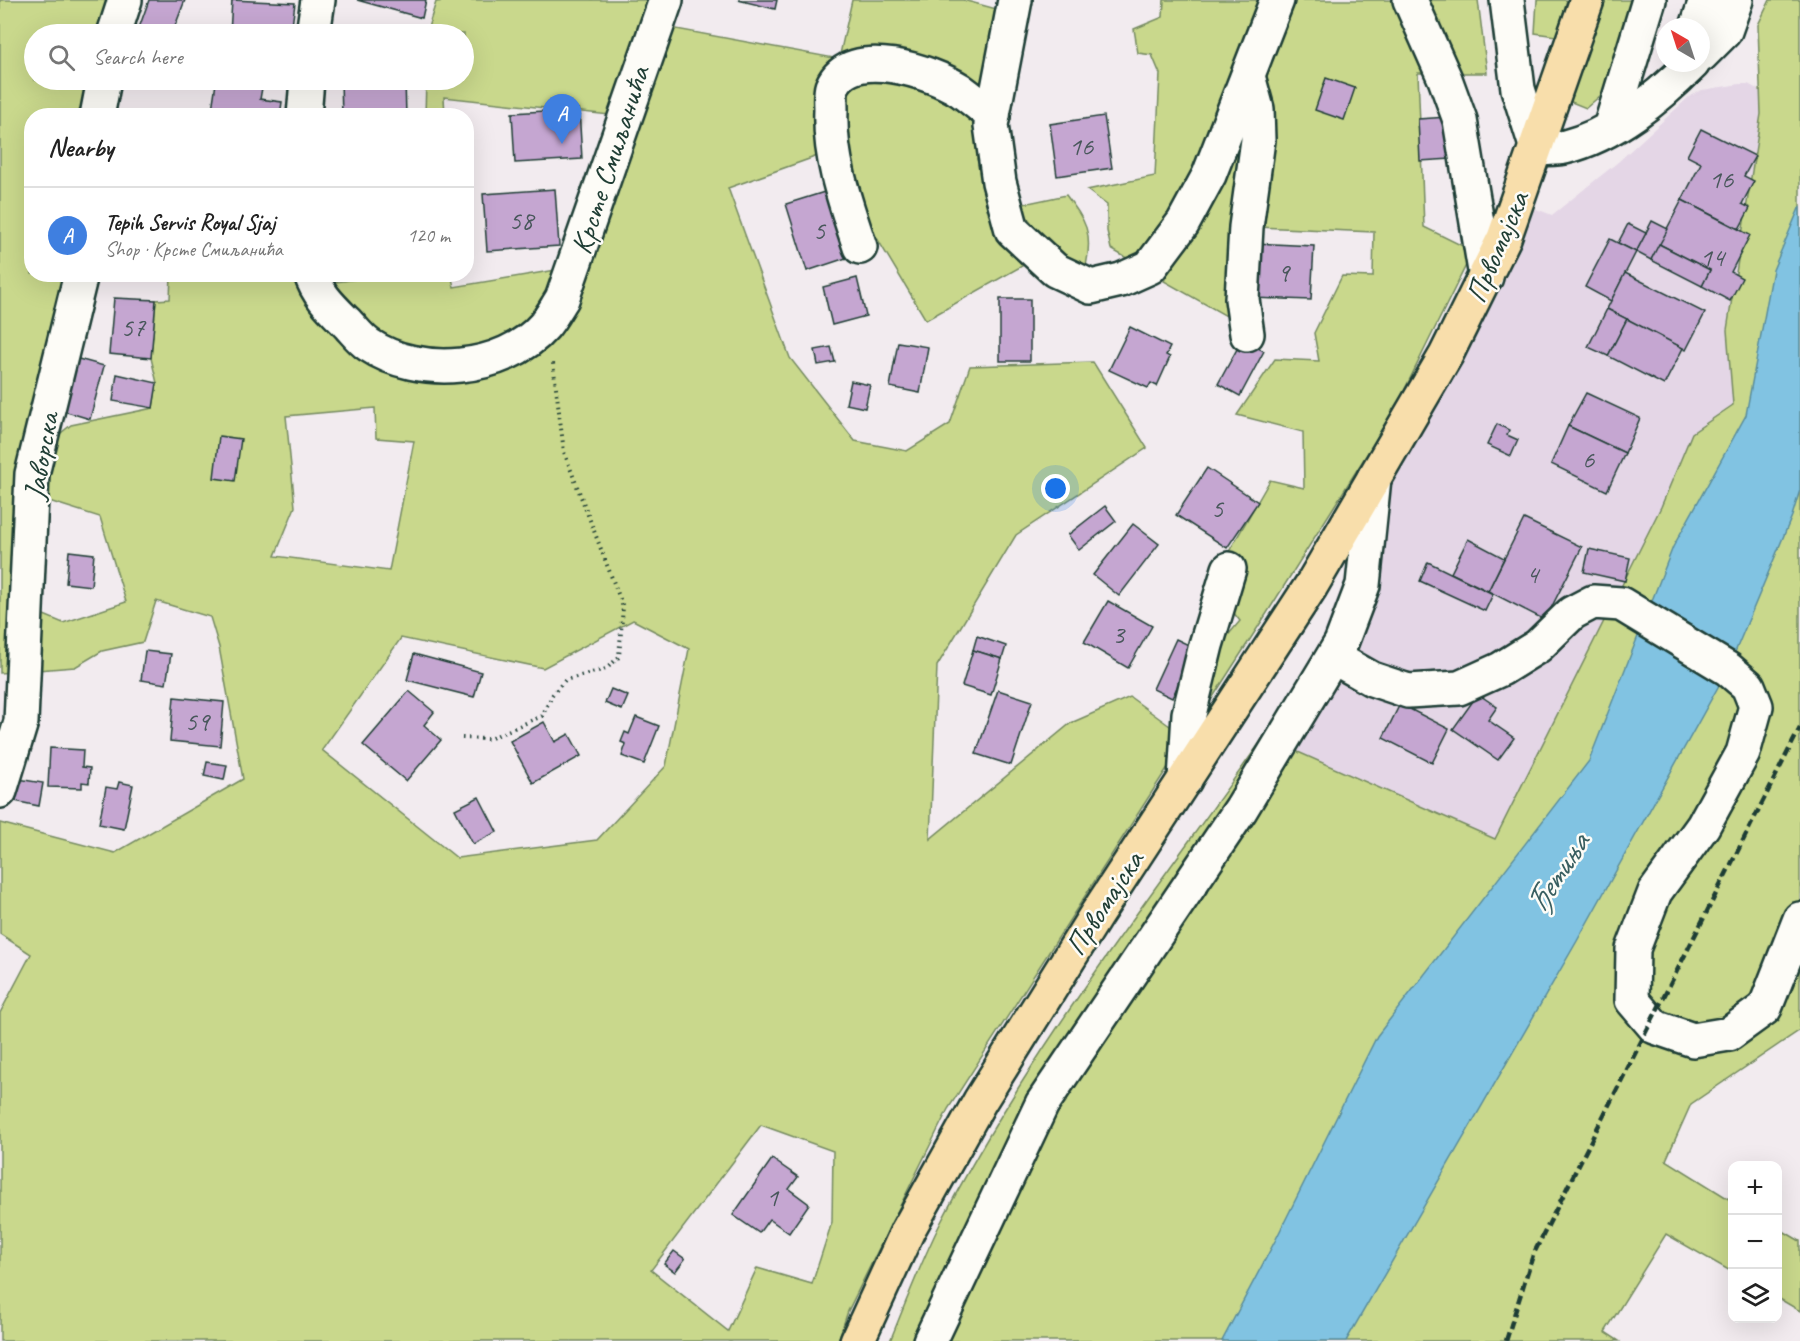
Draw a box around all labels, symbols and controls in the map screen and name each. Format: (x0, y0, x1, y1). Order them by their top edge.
north arrow (1656, 18, 1710, 72)
search box (24, 24, 474, 90)
icon: search (45, 41, 78, 74)
text: Search here (93, 43, 183, 71)
street label: Крсте Смиљанића (562, 59, 659, 259)
pin: A (542, 94, 582, 144)
house number: 16 (1069, 129, 1094, 163)
text: Nearby (48, 131, 113, 164)
house number: 16 (1709, 162, 1734, 196)
street label: Првомајска (1457, 184, 1538, 308)
house number: 58 (509, 203, 536, 237)
text: Tepih Servis Royal Sjaj (105, 209, 275, 237)
house number: 5 (813, 213, 827, 247)
text: A (62, 223, 73, 248)
text: 120 m (407, 223, 450, 248)
text: Shop · Крсте Смиљанића (105, 237, 283, 262)
house number: 14 (1700, 240, 1727, 274)
house number: 9 (1277, 255, 1291, 289)
house number: 57 (121, 310, 147, 344)
street label: Јаворска (14, 407, 68, 504)
house number: 6 (1582, 442, 1595, 476)
your location (1041, 474, 1070, 503)
house number: 5 (1211, 491, 1225, 525)
house number: 4 (1526, 557, 1541, 591)
house number: 3 (1112, 617, 1126, 651)
house number: 59 (185, 704, 211, 738)
water label: Ђетиња (1515, 823, 1600, 923)
street label: Првомајска (1056, 842, 1153, 962)
map controls (1728, 1161, 1782, 1323)
button: + (1728, 1161, 1782, 1215)
house number: 1 (766, 1180, 780, 1214)
button: − (1728, 1215, 1782, 1269)
button: layers (1728, 1269, 1782, 1323)

